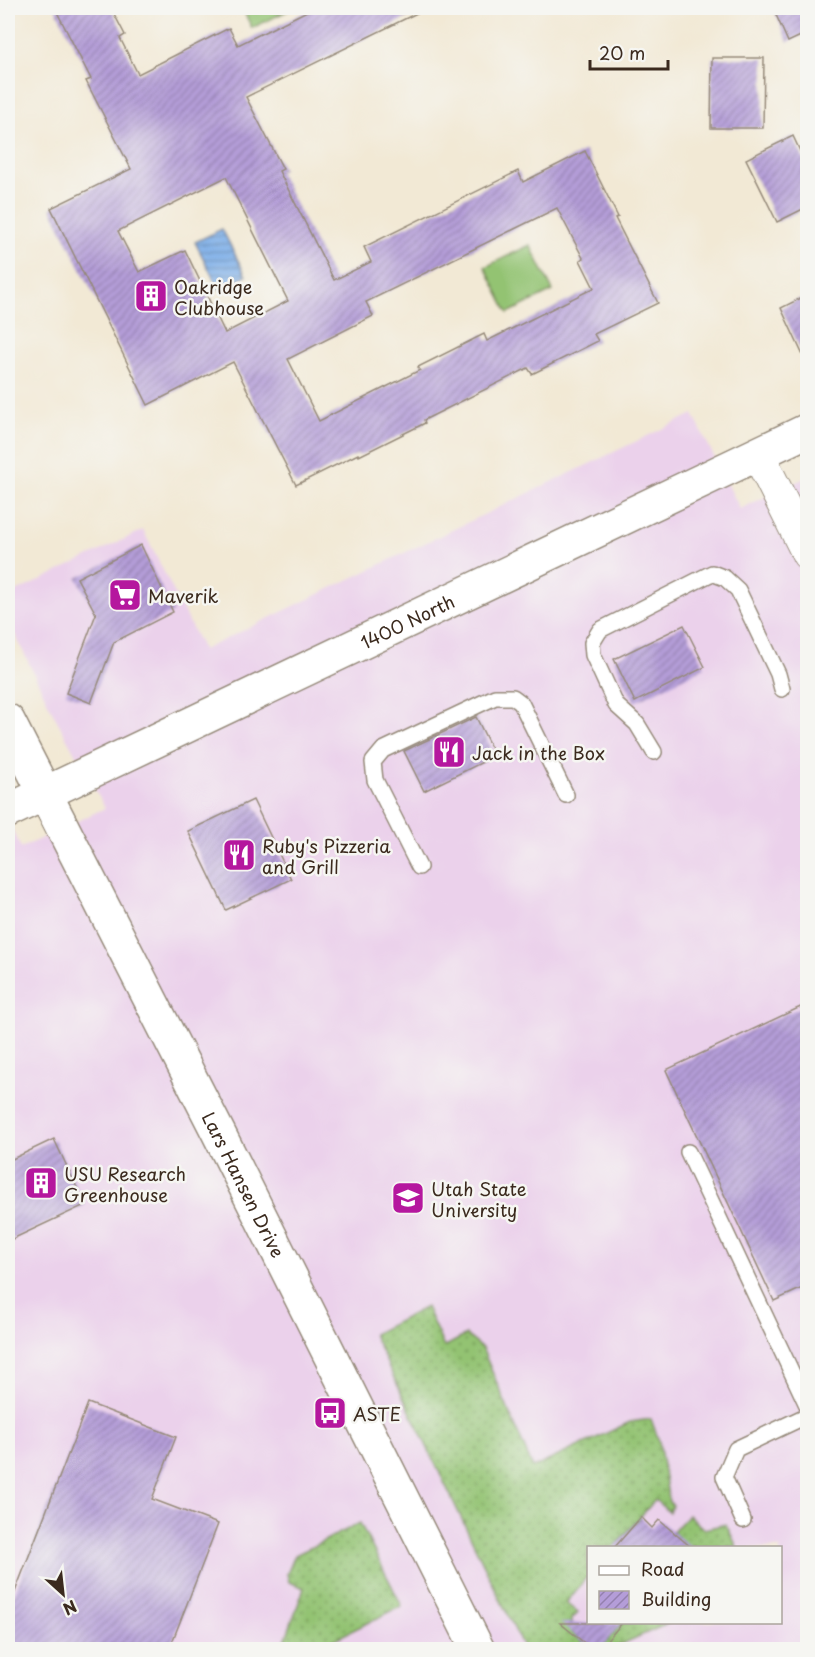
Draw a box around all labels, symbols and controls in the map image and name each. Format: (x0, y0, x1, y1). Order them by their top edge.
scale bar (590, 33, 668, 71)
text: 20 m (599, 39, 645, 66)
place label: Oakridge Clubhouse (174, 273, 264, 321)
building icon: Oakridge Clubhouse (133, 278, 169, 314)
supermarket icon: Maverik (107, 577, 143, 613)
place label: Maverik (148, 582, 219, 609)
street label: 1400 North (355, 587, 459, 655)
restaurant icon: Jack in the Box (431, 734, 467, 770)
place label: Jack in the Box (472, 739, 605, 766)
place label: Ruby's Pizzeria and Grill (262, 832, 391, 880)
restaurant icon: Ruby's Pizzeria and Grill (221, 837, 257, 873)
street label: Lars Hansen Drive (196, 1107, 292, 1262)
place label: USU Research Greenhouse (64, 1160, 186, 1208)
building icon: USU Research Greenhouse (23, 1165, 59, 1201)
place label: Utah State University (431, 1175, 527, 1223)
school or university icon: Utah State University (390, 1180, 426, 1216)
bus stop icon: ASTE (312, 1395, 348, 1431)
place label: ASTE (353, 1400, 401, 1427)
legend (587, 1546, 782, 1624)
text: Road (641, 1555, 685, 1582)
north arrow (33, 1564, 93, 1624)
text: Building (641, 1585, 711, 1612)
text: N (59, 1595, 81, 1622)

